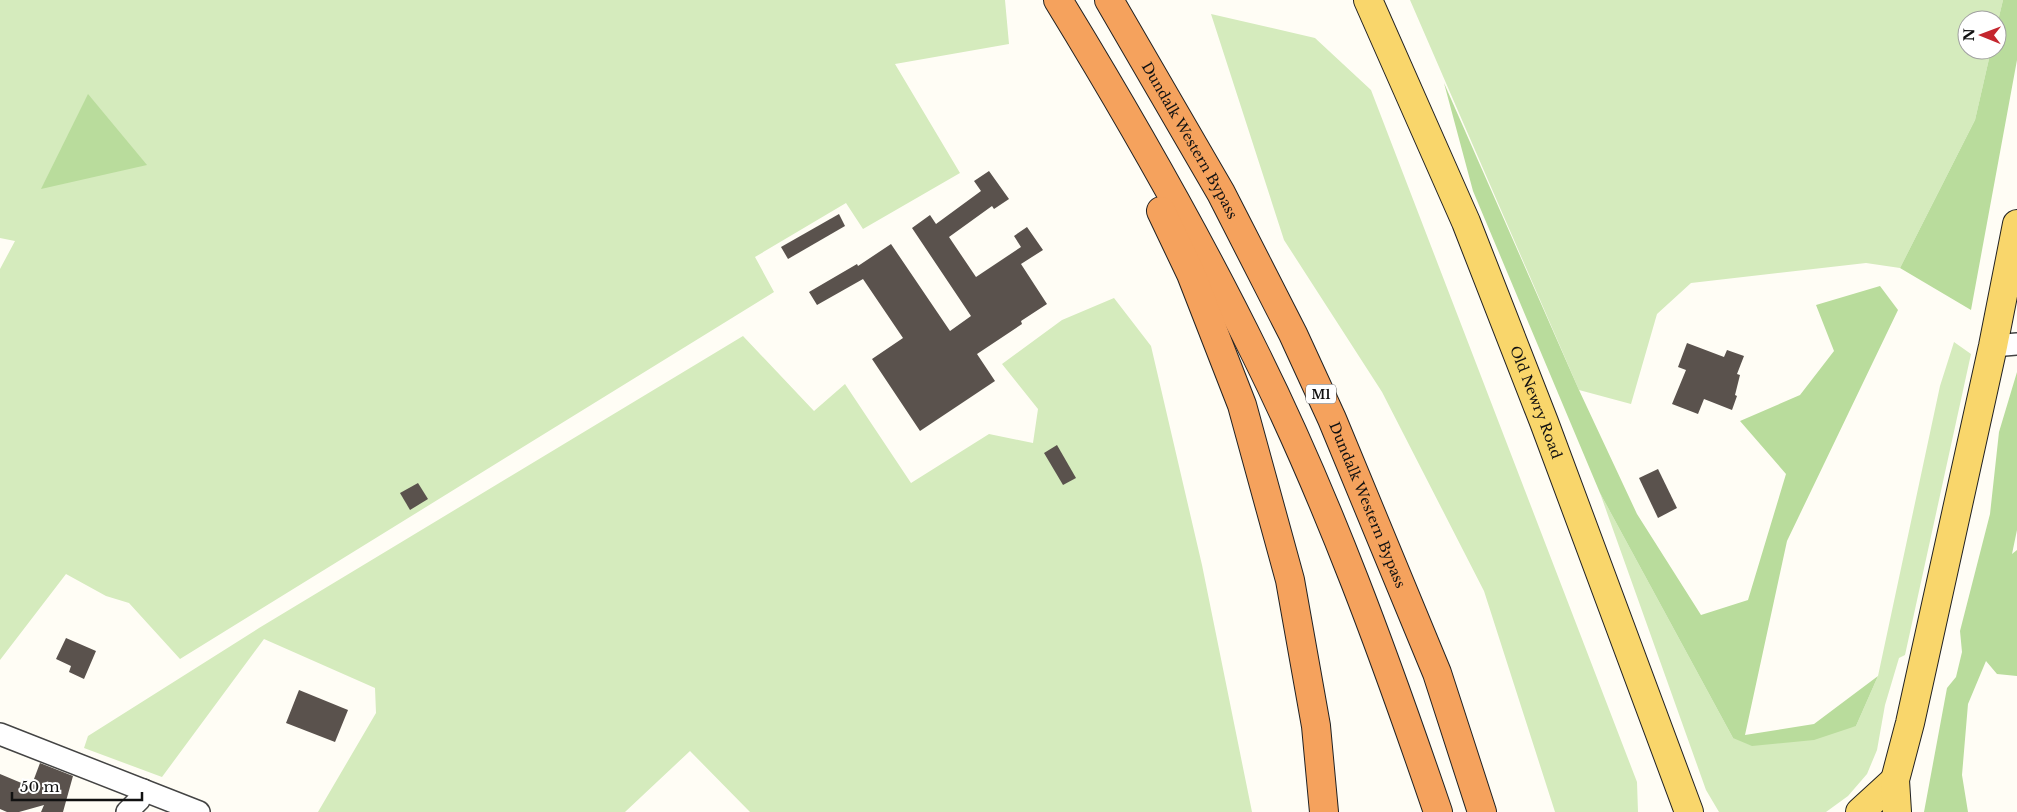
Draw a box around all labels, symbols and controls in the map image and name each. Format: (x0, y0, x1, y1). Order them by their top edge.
north arrow (1957, 10, 2007, 60)
text: N (1960, 28, 1978, 42)
street label: Dundalk Western Bypass (1138, 59, 1242, 222)
street label: Old Newry Road (1506, 343, 1566, 462)
road number: M1 (1306, 384, 1336, 404)
street label: Dundalk Western Bypass (1325, 419, 1410, 591)
scale bar (12, 770, 142, 802)
text: 50 m (20, 777, 60, 796)

